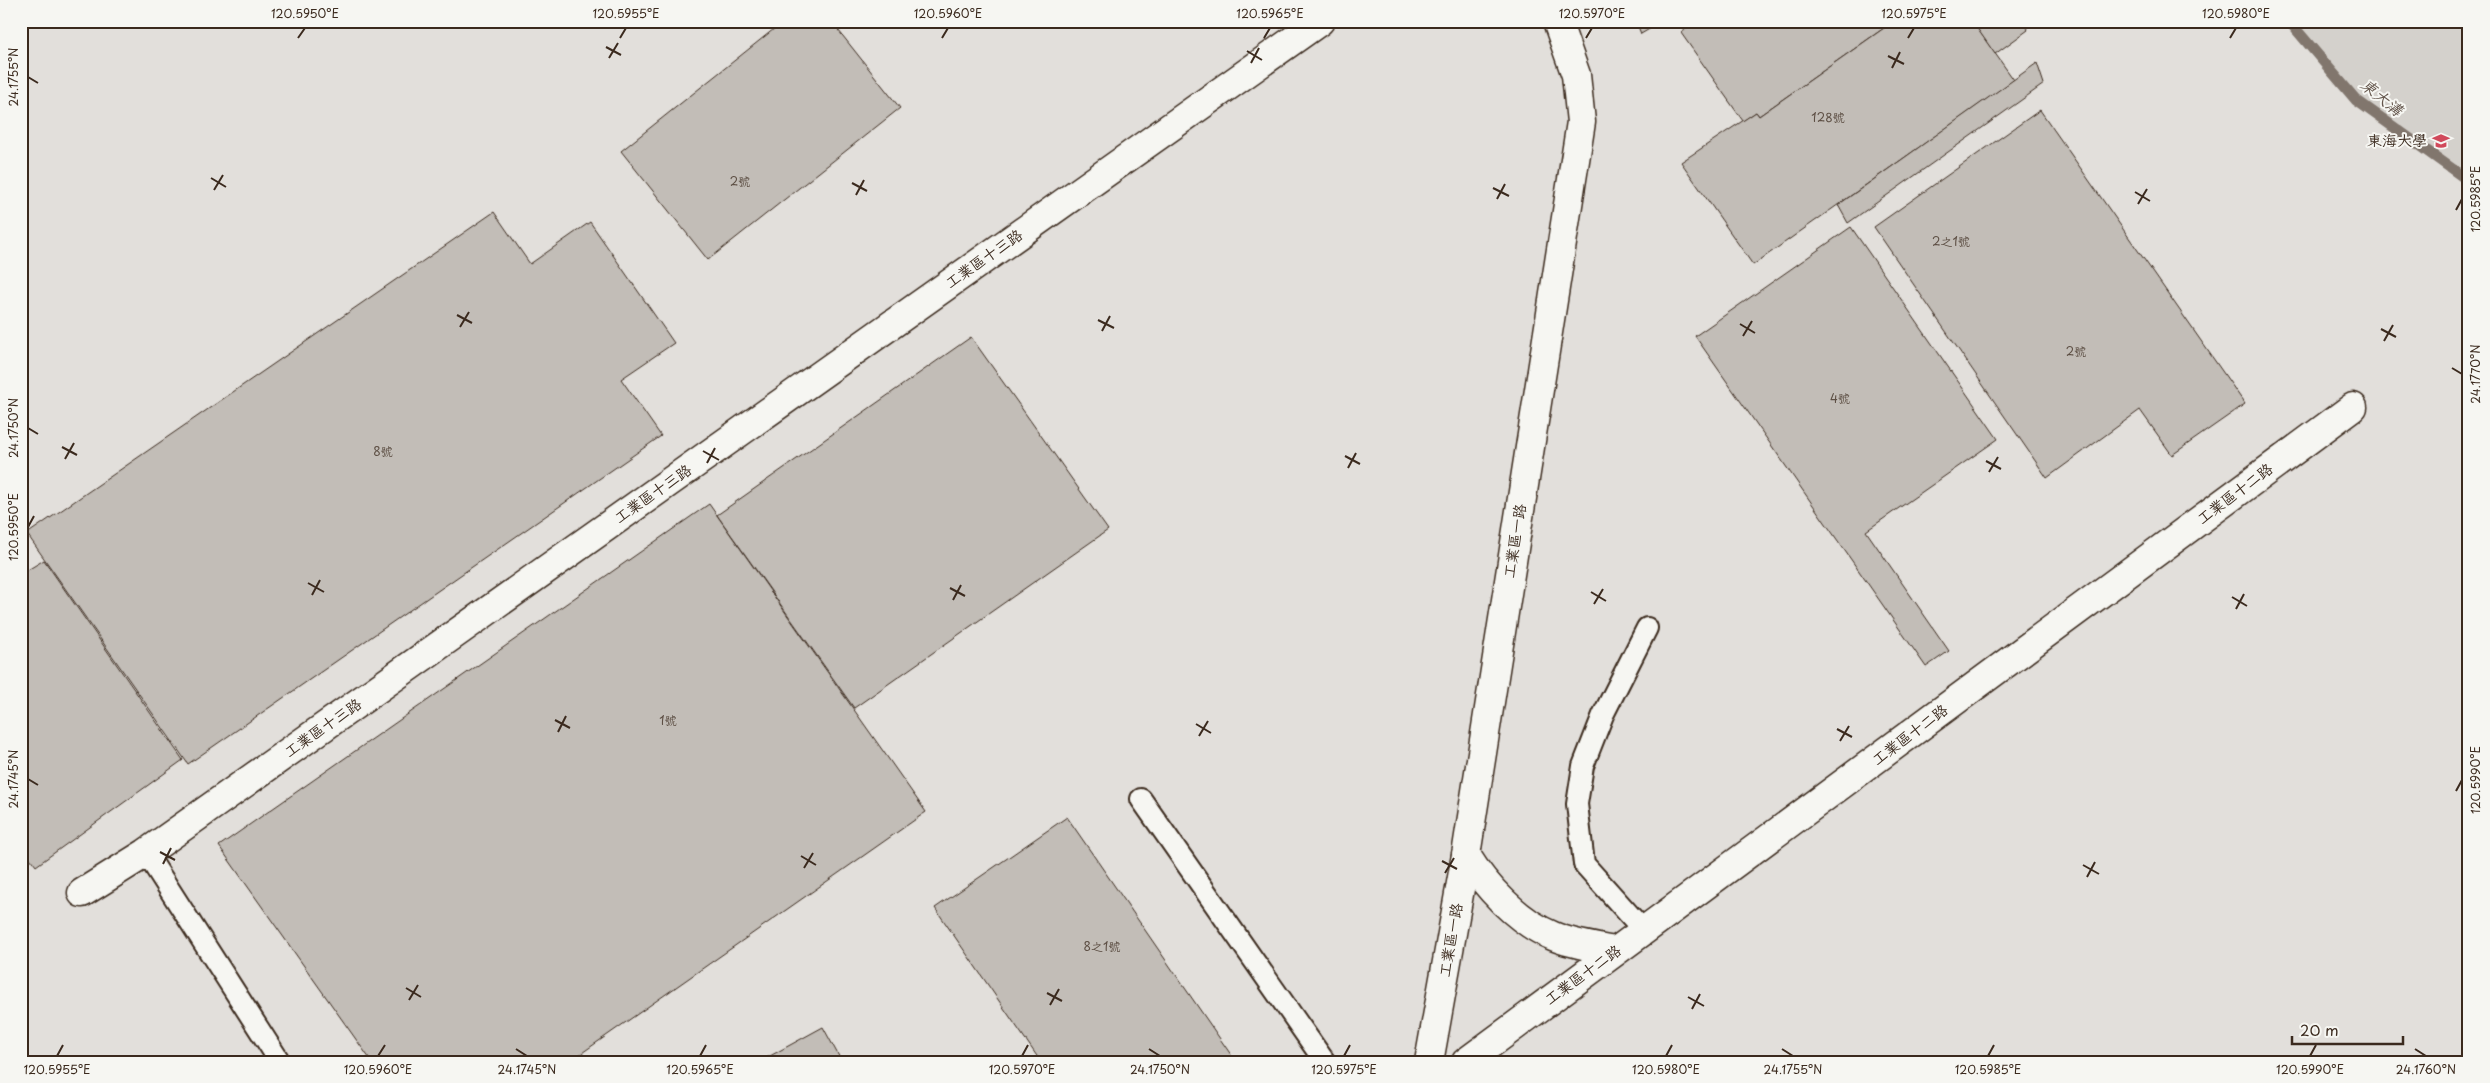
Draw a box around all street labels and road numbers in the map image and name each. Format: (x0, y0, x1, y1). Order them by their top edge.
street label: 工業區十三路 (940, 223, 1027, 293)
street label: 工業區十二路 (2191, 457, 2277, 529)
street label: 工業區十三路 (609, 458, 696, 528)
street label: 工業區一路 (1496, 502, 1531, 580)
street label: 工業區十三路 (279, 692, 366, 762)
street label: 工業區十二路 (1866, 698, 1952, 770)
street label: 工業區一路 (1432, 901, 1467, 979)
street label: 工業區十二路 (1539, 938, 1625, 1010)

